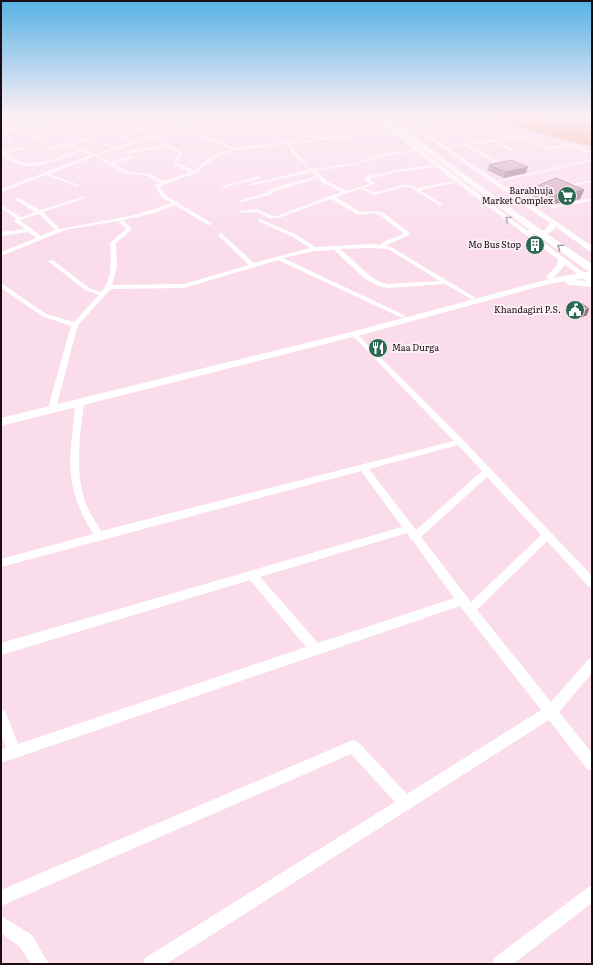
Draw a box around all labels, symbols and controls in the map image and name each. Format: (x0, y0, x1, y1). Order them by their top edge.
place label: Barabhuja Market Complex (482, 183, 554, 207)
supermarket icon: Barabhuja Market Complex (556, 185, 578, 207)
one-way arrow (505, 217, 512, 224)
building icon: Mo Bus Stop (524, 234, 546, 256)
place label: Mo Bus Stop (468, 237, 521, 251)
one-way arrow (557, 244, 564, 252)
public building icon: Khandagiri P.S. (564, 299, 586, 321)
place label: Khandagiri P.S. (494, 302, 561, 316)
restaurant icon: Maa Durga (367, 337, 389, 359)
place label: Maa Durga (392, 340, 439, 354)

